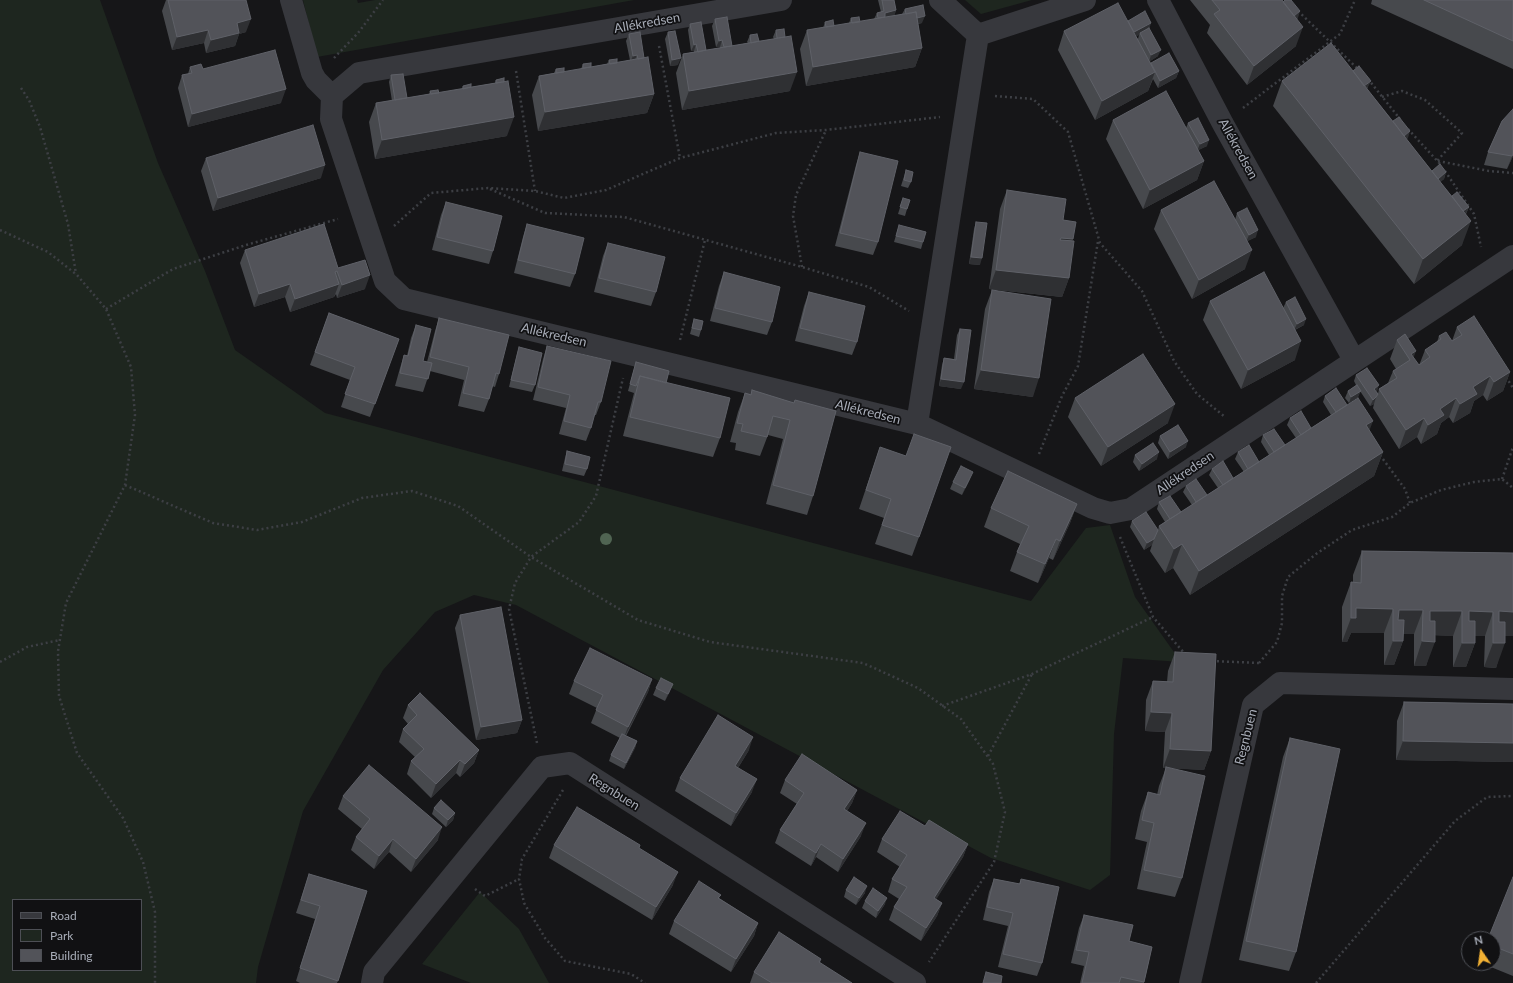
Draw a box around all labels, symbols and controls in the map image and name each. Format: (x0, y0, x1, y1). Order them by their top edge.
street label: Allékredsen (613, 10, 681, 36)
street label: Allékredsen (1215, 116, 1261, 182)
street label: Allékredsen (520, 320, 588, 350)
street label: Allékredsen (834, 396, 902, 428)
street label: Allékredsen (1153, 448, 1217, 498)
street label: Regnbuen (1232, 707, 1260, 767)
street label: Regnbuen (586, 770, 642, 814)
legend (12, 899, 142, 971)
text: Road (50, 908, 77, 923)
text: Park (50, 928, 73, 943)
north arrow (1461, 931, 1501, 971)
text: N (1473, 933, 1484, 947)
text: Building (50, 948, 93, 963)

